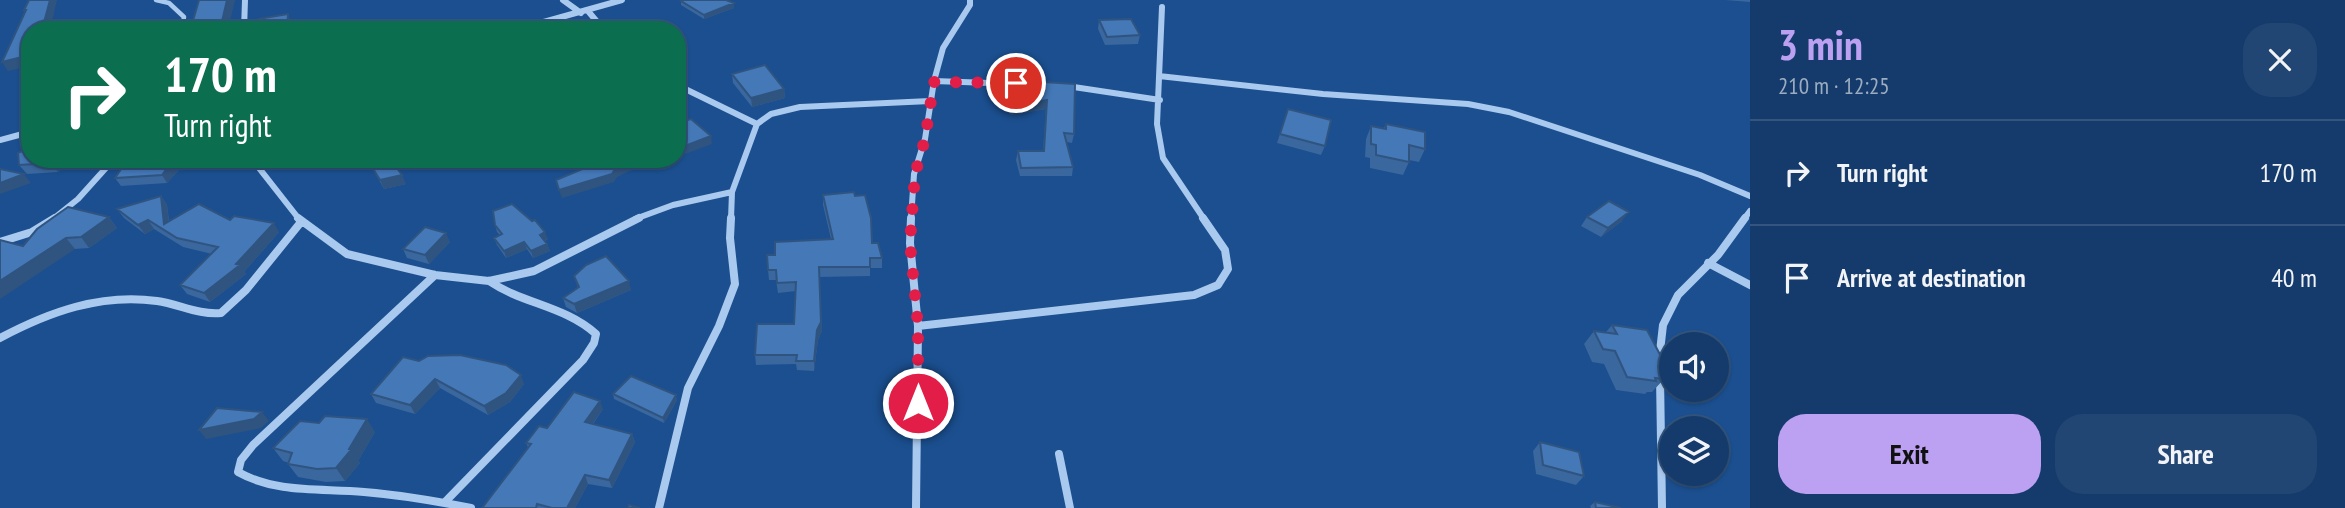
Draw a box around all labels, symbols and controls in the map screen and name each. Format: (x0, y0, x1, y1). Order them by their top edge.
text: 3 min (1778, 17, 1863, 72)
button: close (2243, 23, 2317, 97)
text: 170 m (164, 42, 277, 106)
icon: right (49, 49, 140, 140)
pin (986, 53, 1046, 113)
icon: arrive (997, 64, 1035, 102)
text: 210 m · 12:25 (1778, 71, 1890, 100)
text: Turn right (164, 104, 272, 146)
icon: right (1778, 154, 1816, 192)
text: Turn right (1837, 156, 1928, 189)
text: 170 m (2259, 156, 2317, 189)
icon: arrive (1778, 259, 1816, 297)
text: Arrive at destination (1837, 261, 2026, 294)
text: 40 m (2271, 261, 2317, 294)
map controls (1659, 332, 1729, 486)
button: sound (1659, 332, 1729, 402)
position arrow (881, 366, 955, 440)
button: Exit (1778, 414, 2041, 494)
button: Share (2055, 414, 2317, 494)
button: layers (1659, 416, 1729, 486)

